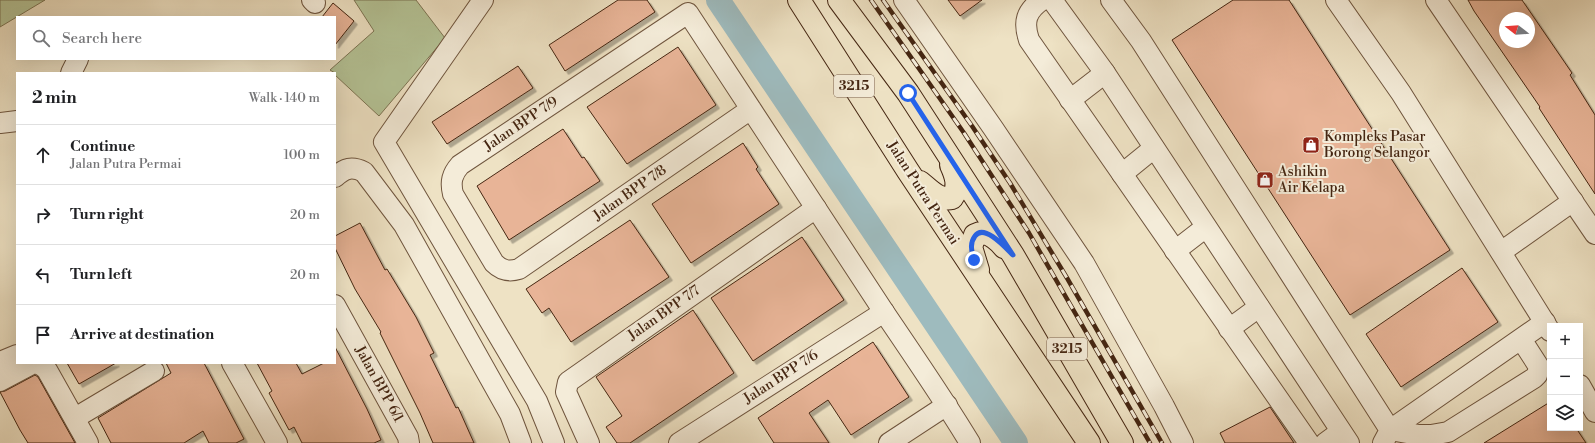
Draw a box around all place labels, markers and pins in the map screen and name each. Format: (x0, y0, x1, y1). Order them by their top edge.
place label: Kompleks Pasar Borong Selangor (1323, 128, 1430, 162)
shop icon: Kompleks Pasar Borong Selangor (1301, 135, 1321, 155)
place label: Ashikin Air Kelapa (1277, 163, 1346, 197)
shop icon: Ashikin Air Kelapa (1255, 170, 1275, 190)

